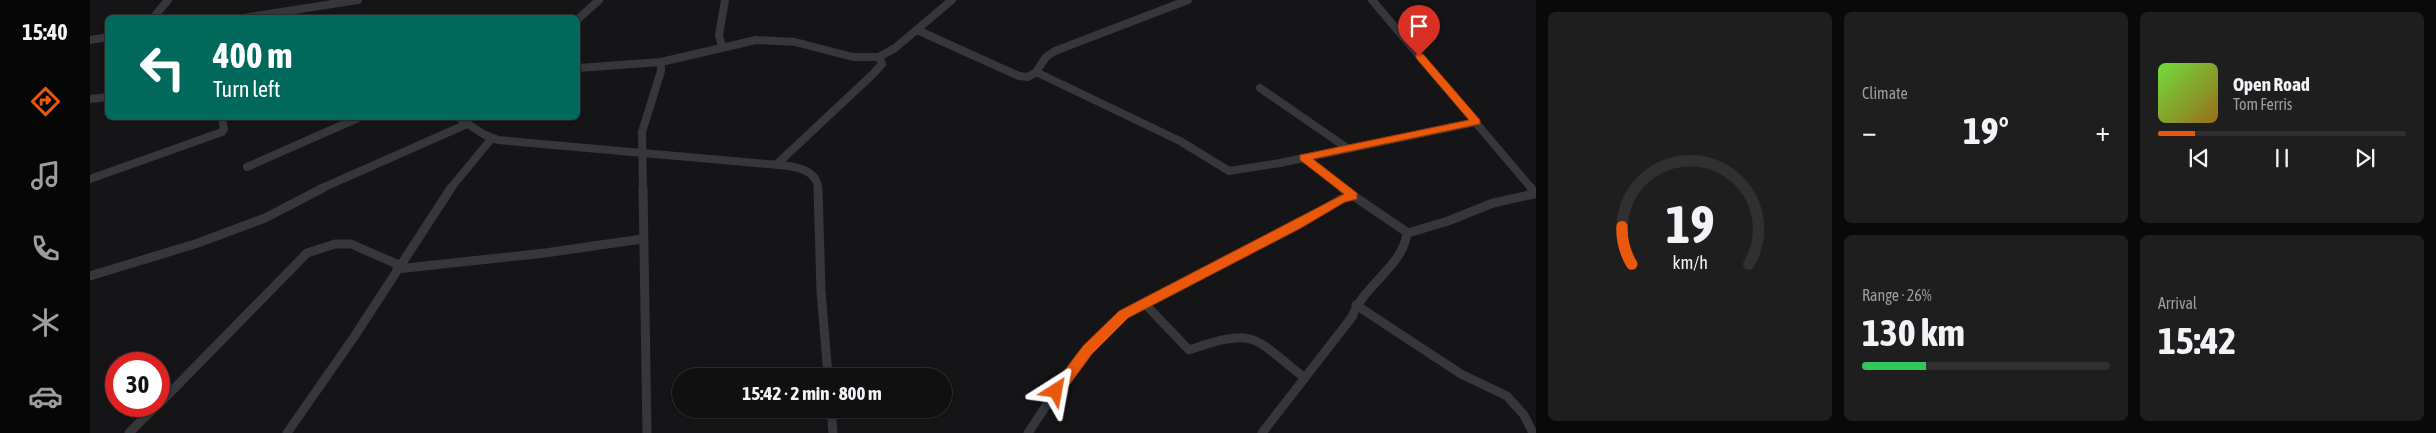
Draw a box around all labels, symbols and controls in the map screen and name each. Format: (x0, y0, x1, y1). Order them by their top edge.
pin (1398, 5, 1440, 56)
icon: arrive (1405, 12, 1433, 40)
text: 15:40 (22, 19, 68, 45)
icon: left (130, 35, 195, 100)
text: 400 m (213, 35, 292, 75)
text: Open Road (2233, 73, 2310, 95)
text: Turn left (213, 76, 280, 102)
icon: directions (28, 84, 63, 119)
text: Climate (1862, 84, 1908, 102)
text: Tom Ferris (2233, 95, 2292, 113)
text: 19° (1963, 109, 2009, 152)
text: − (1862, 115, 1877, 147)
text: + (2095, 115, 2110, 147)
icon: previous (2185, 144, 2213, 172)
icon: pause (2268, 144, 2296, 172)
icon: next (2351, 144, 2379, 172)
icon: music (28, 158, 63, 193)
text: 19 (1666, 194, 1714, 254)
icon: phone (28, 231, 63, 266)
text: km/h (1672, 252, 1708, 273)
text: Range · 26% (1862, 286, 1932, 304)
text: Arrival (2158, 294, 2197, 312)
icon: climate (28, 305, 63, 340)
text: 130 km (1862, 311, 1965, 354)
text: 15:42 (2158, 319, 2236, 362)
speed limit sign: 30 (105, 352, 170, 417)
position arrow (1029, 364, 1081, 416)
icon: car (28, 379, 63, 414)
text: 15:42 · 2 min · 800 m (742, 382, 882, 404)

